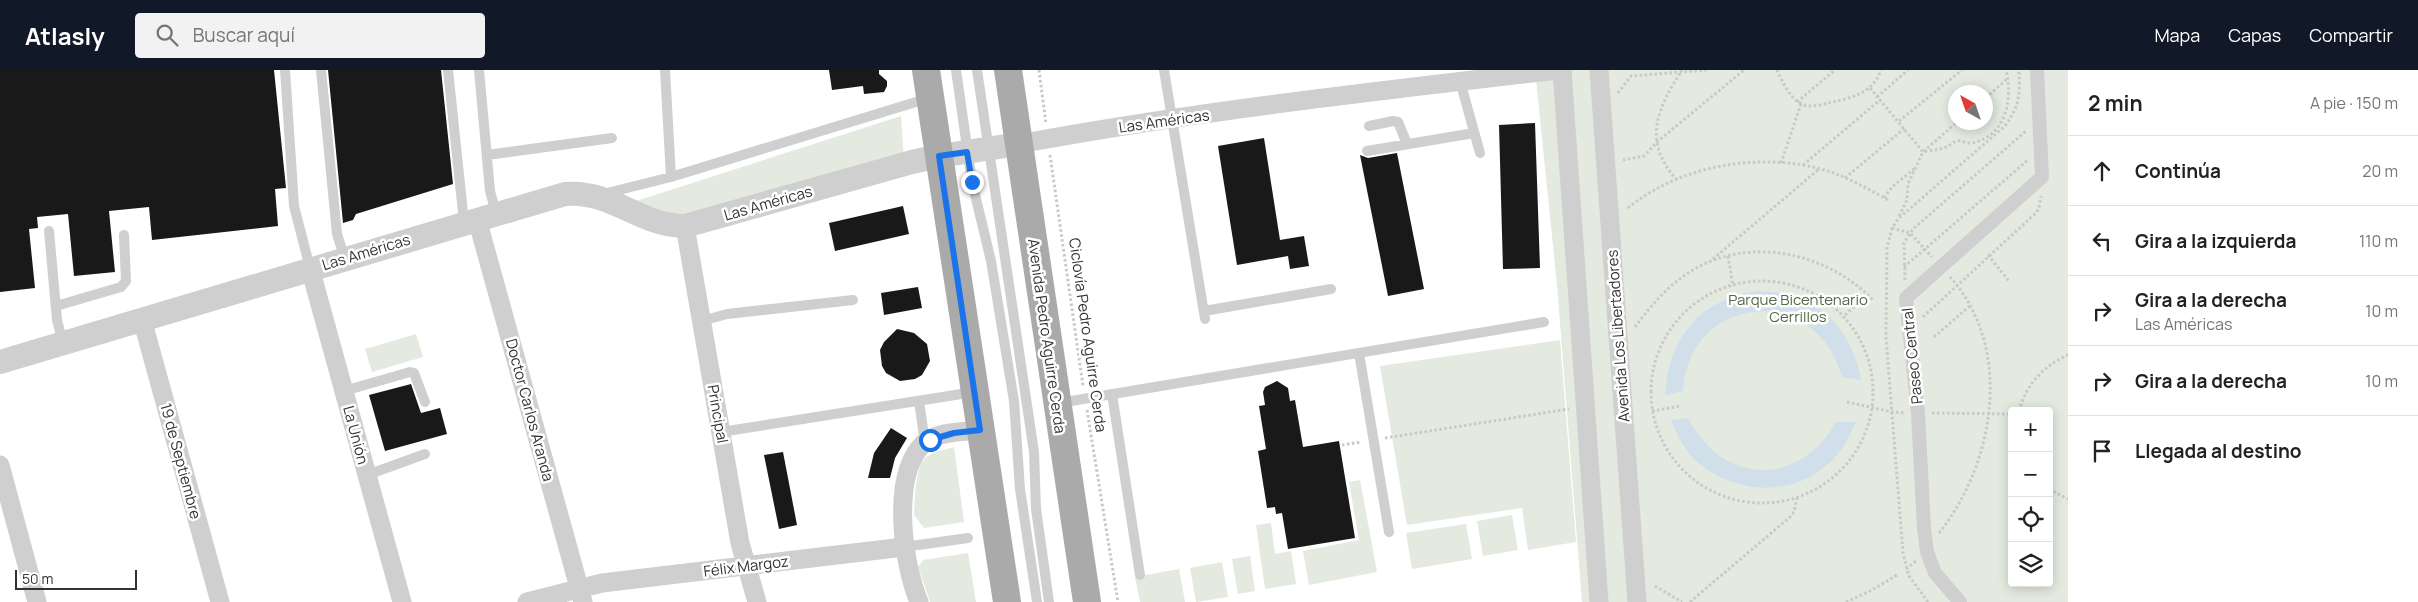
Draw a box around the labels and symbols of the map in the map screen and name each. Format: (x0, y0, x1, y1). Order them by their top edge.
north arrow (1948, 85, 1993, 130)
street label: Las Américas (1117, 104, 1211, 138)
route end (961, 171, 984, 194)
street label: Las Américas (721, 180, 815, 226)
street label: Las Américas (319, 229, 413, 275)
street label: Avenida Pedro Aguirre Cerda (1023, 237, 1071, 435)
street label: Ciclovía Pedro Aguirre Cerda (1064, 237, 1112, 433)
street label: Avenida Los Libertadores (1601, 249, 1635, 423)
park label: Parque Bicentenario Cerrillos (1728, 289, 1868, 327)
street label: Paseo Central (1897, 307, 1927, 405)
street label: Doctor Carlos Aranda (501, 336, 559, 484)
street label: Principal (703, 383, 733, 445)
street label: 19 de Septiembre (155, 401, 207, 521)
street label: La Unión (338, 403, 374, 467)
route start (919, 429, 942, 452)
street label: Félix Margoz (702, 550, 790, 582)
scale bar (15, 567, 138, 590)

